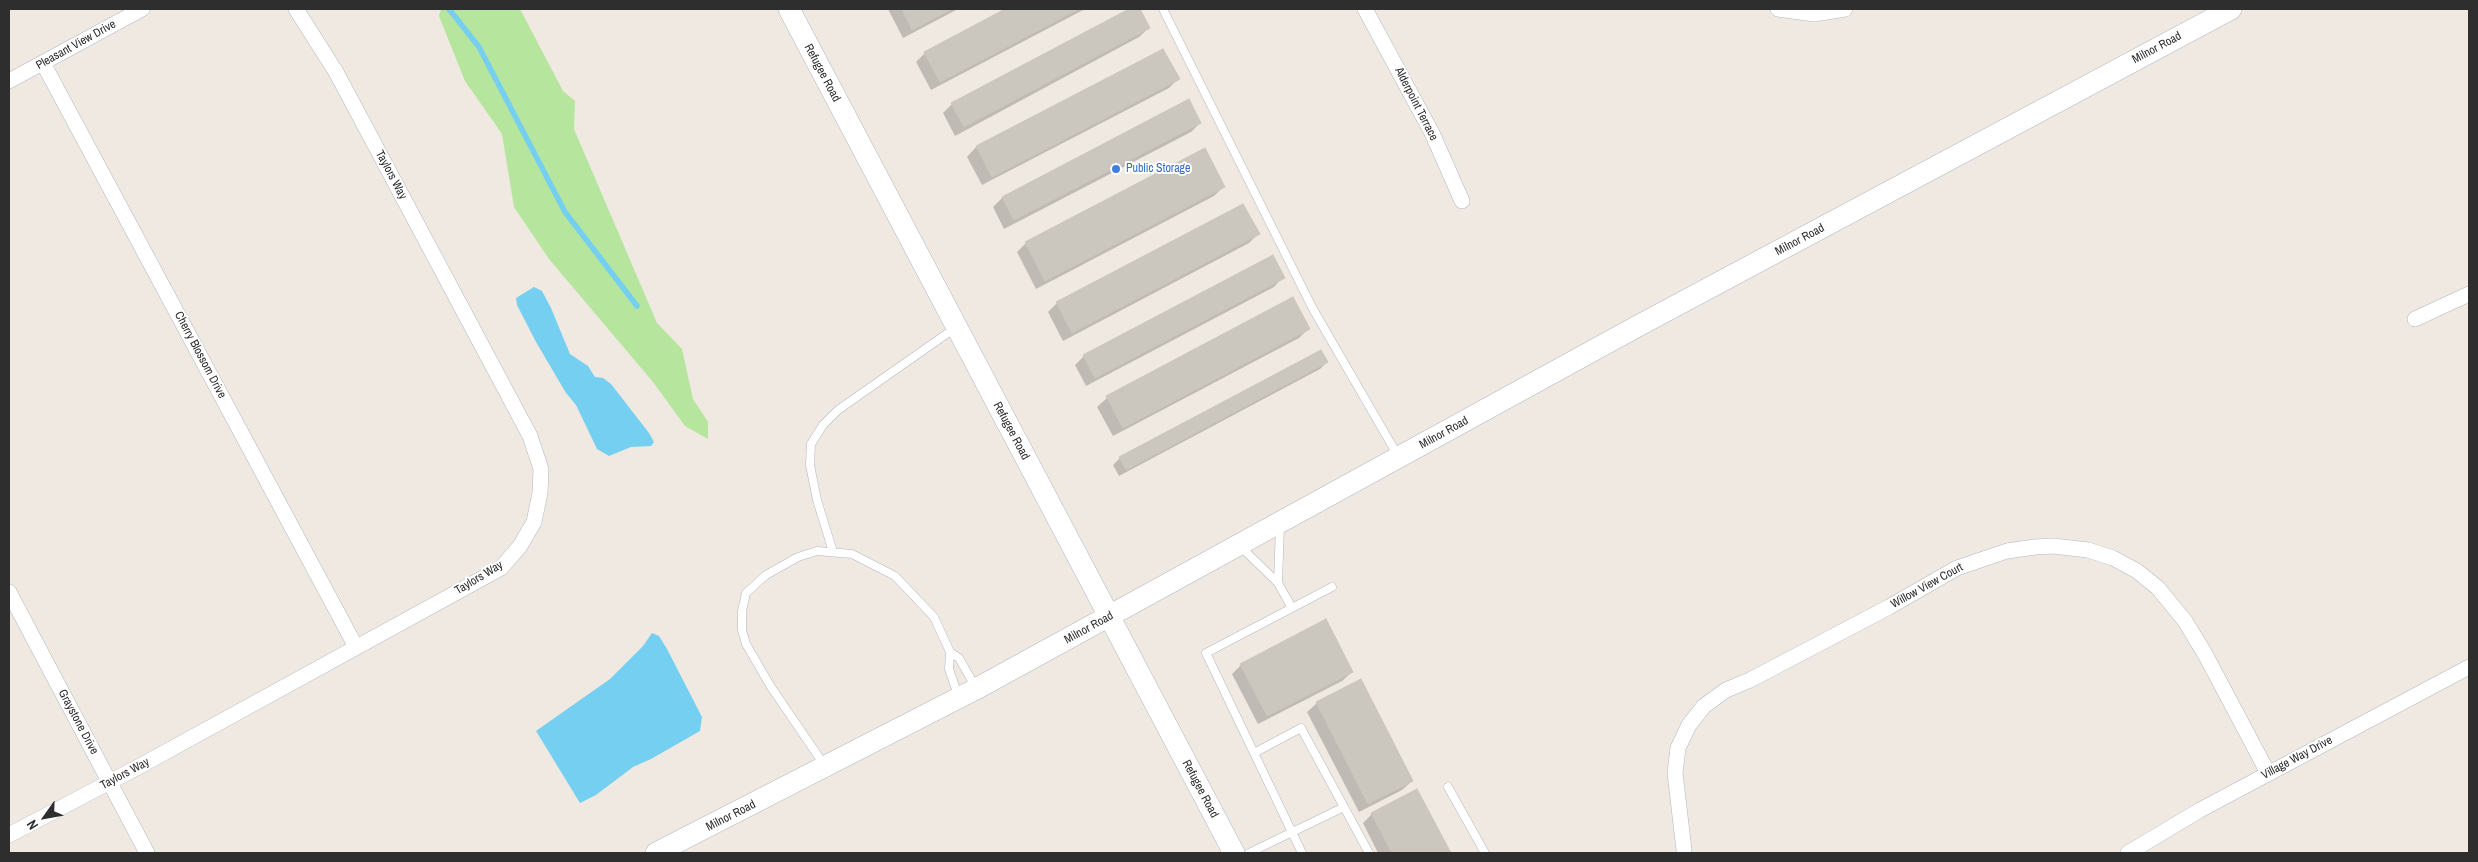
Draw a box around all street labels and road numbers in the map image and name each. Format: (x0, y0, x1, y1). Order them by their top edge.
street label: Pleasant View Drive (34, 17, 118, 73)
street label: Milnor Road (2130, 29, 2184, 67)
street label: Refugee Road (801, 42, 843, 104)
street label: Alderpoint Terrace (1391, 65, 1441, 143)
street label: Taylors Way (372, 148, 410, 202)
street label: Milnor Road (1773, 221, 1827, 259)
street label: Cherry Blossom Drive (171, 309, 229, 401)
street label: Refugee Road (990, 400, 1032, 462)
street label: Milnor Road (1417, 414, 1471, 452)
street label: Taylors Way (452, 558, 506, 598)
street label: Willow View Court (1888, 560, 1966, 612)
street label: Milnor Road (1062, 609, 1116, 647)
street label: Graystone Drive (55, 687, 101, 757)
street label: Village Way Drive (2259, 733, 2335, 783)
street label: Taylors Way (98, 755, 152, 793)
street label: Refugee Road (1179, 758, 1221, 820)
street label: Milnor Road (704, 797, 758, 835)

